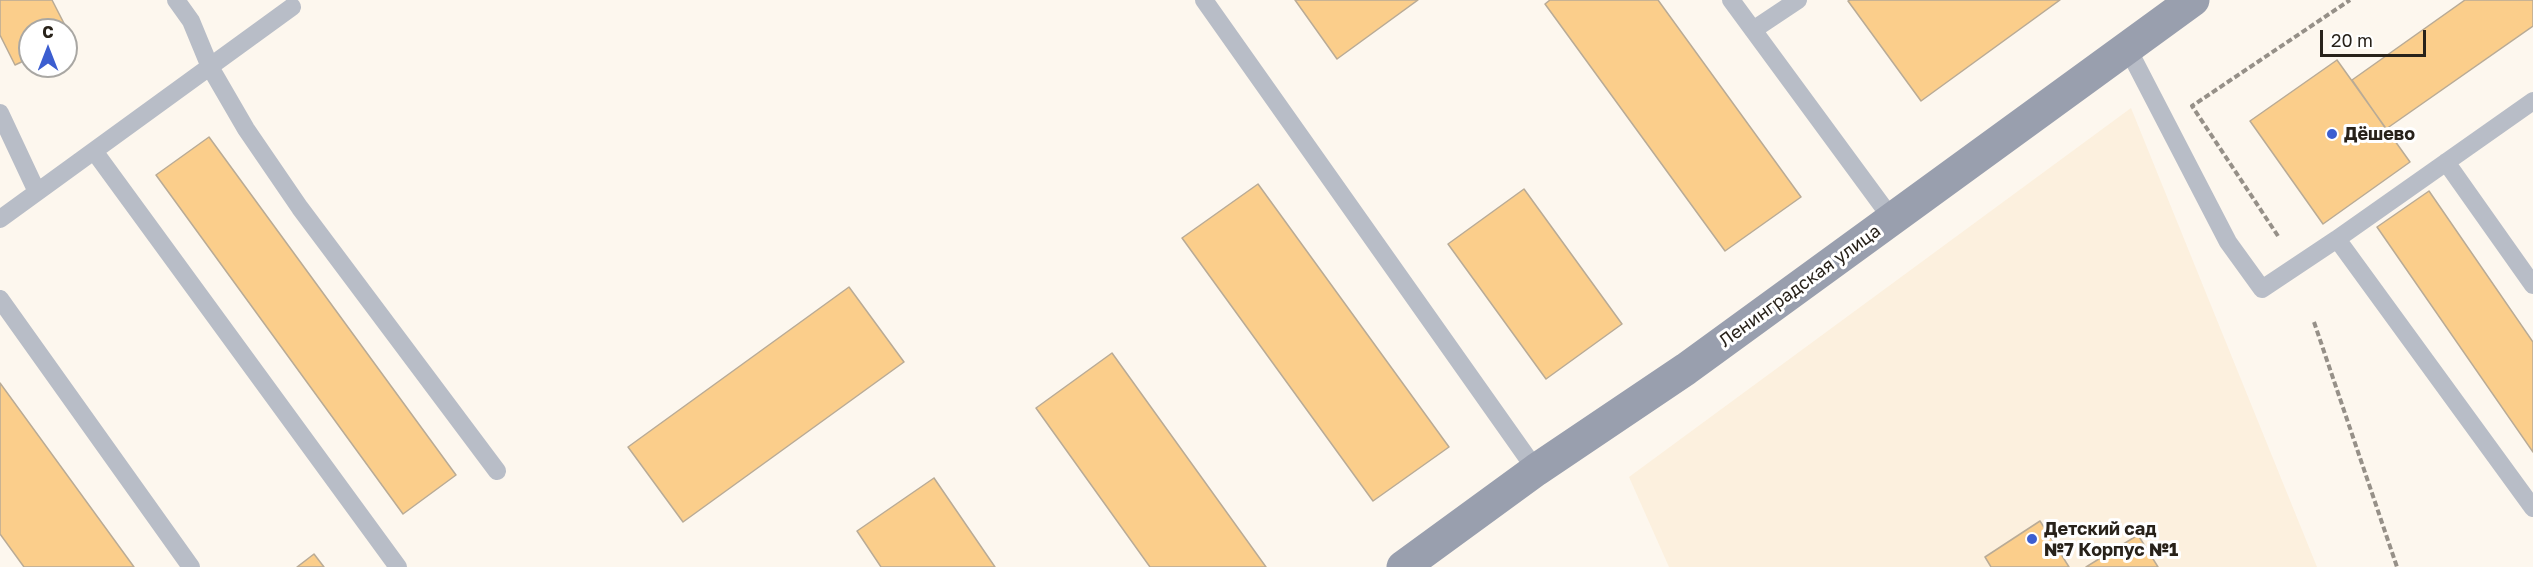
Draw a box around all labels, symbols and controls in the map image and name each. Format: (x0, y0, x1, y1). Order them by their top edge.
north arrow (18, 18, 78, 78)
scale bar (2323, 18, 2430, 56)
text: С (42, 22, 54, 42)
text: 20 m (2331, 29, 2373, 51)
place label: Дёшево (2344, 123, 2415, 145)
marker: Дёшево (2325, 127, 2339, 141)
street label: Ленинградская улица (1715, 220, 1885, 352)
place label: Детский сад №7 Корпус №1 (2044, 518, 2178, 560)
marker: Детский сад №7 Корпус №1 (2025, 532, 2039, 546)

